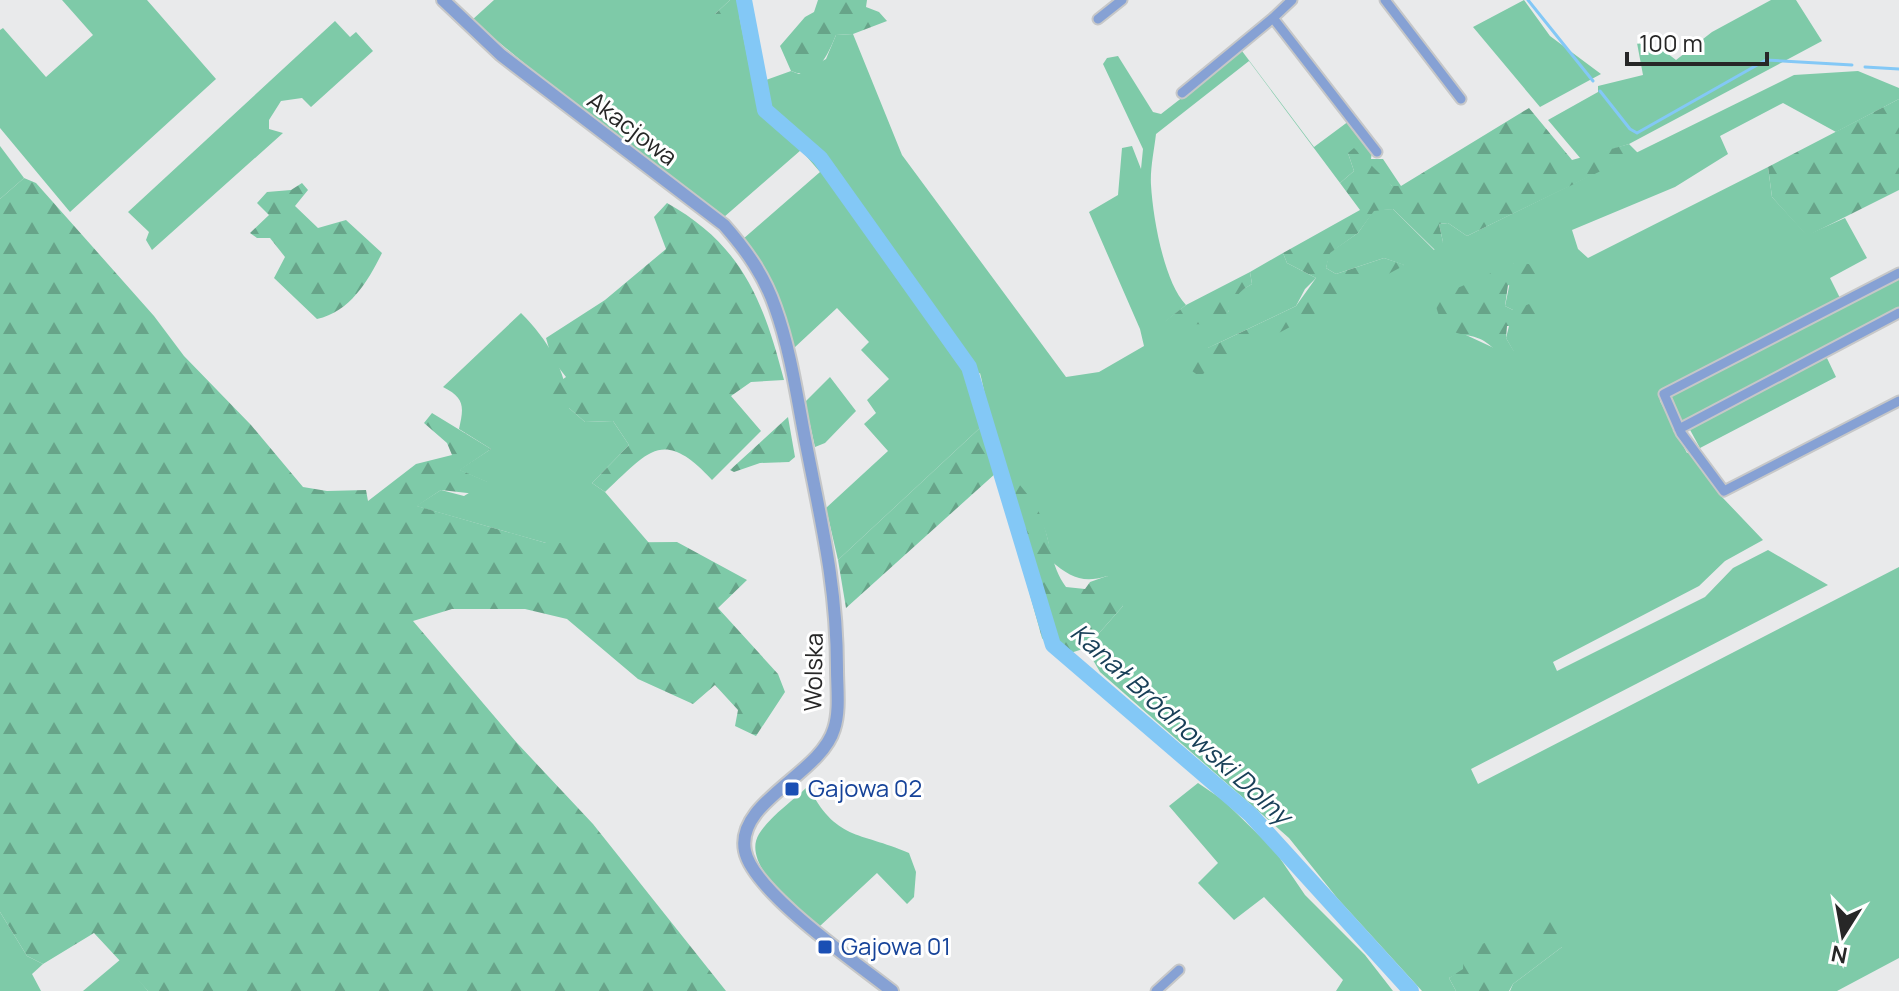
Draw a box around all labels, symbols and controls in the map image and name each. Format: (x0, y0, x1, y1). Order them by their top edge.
scale bar (1627, 16, 1767, 66)
text: 100 m (1639, 26, 1703, 59)
street label: Akacjowa (581, 83, 685, 172)
water label: Kanał Bródnowski Dolny (1064, 614, 1302, 834)
street label: Wolska (795, 632, 830, 712)
place label: Gajowa 02 (808, 771, 922, 804)
marker: Gajowa 02 (783, 780, 801, 798)
north arrow (1803, 895, 1883, 975)
place label: Gajowa 01 (841, 929, 951, 962)
marker: Gajowa 01 (816, 938, 834, 956)
text: N (1829, 938, 1850, 971)

